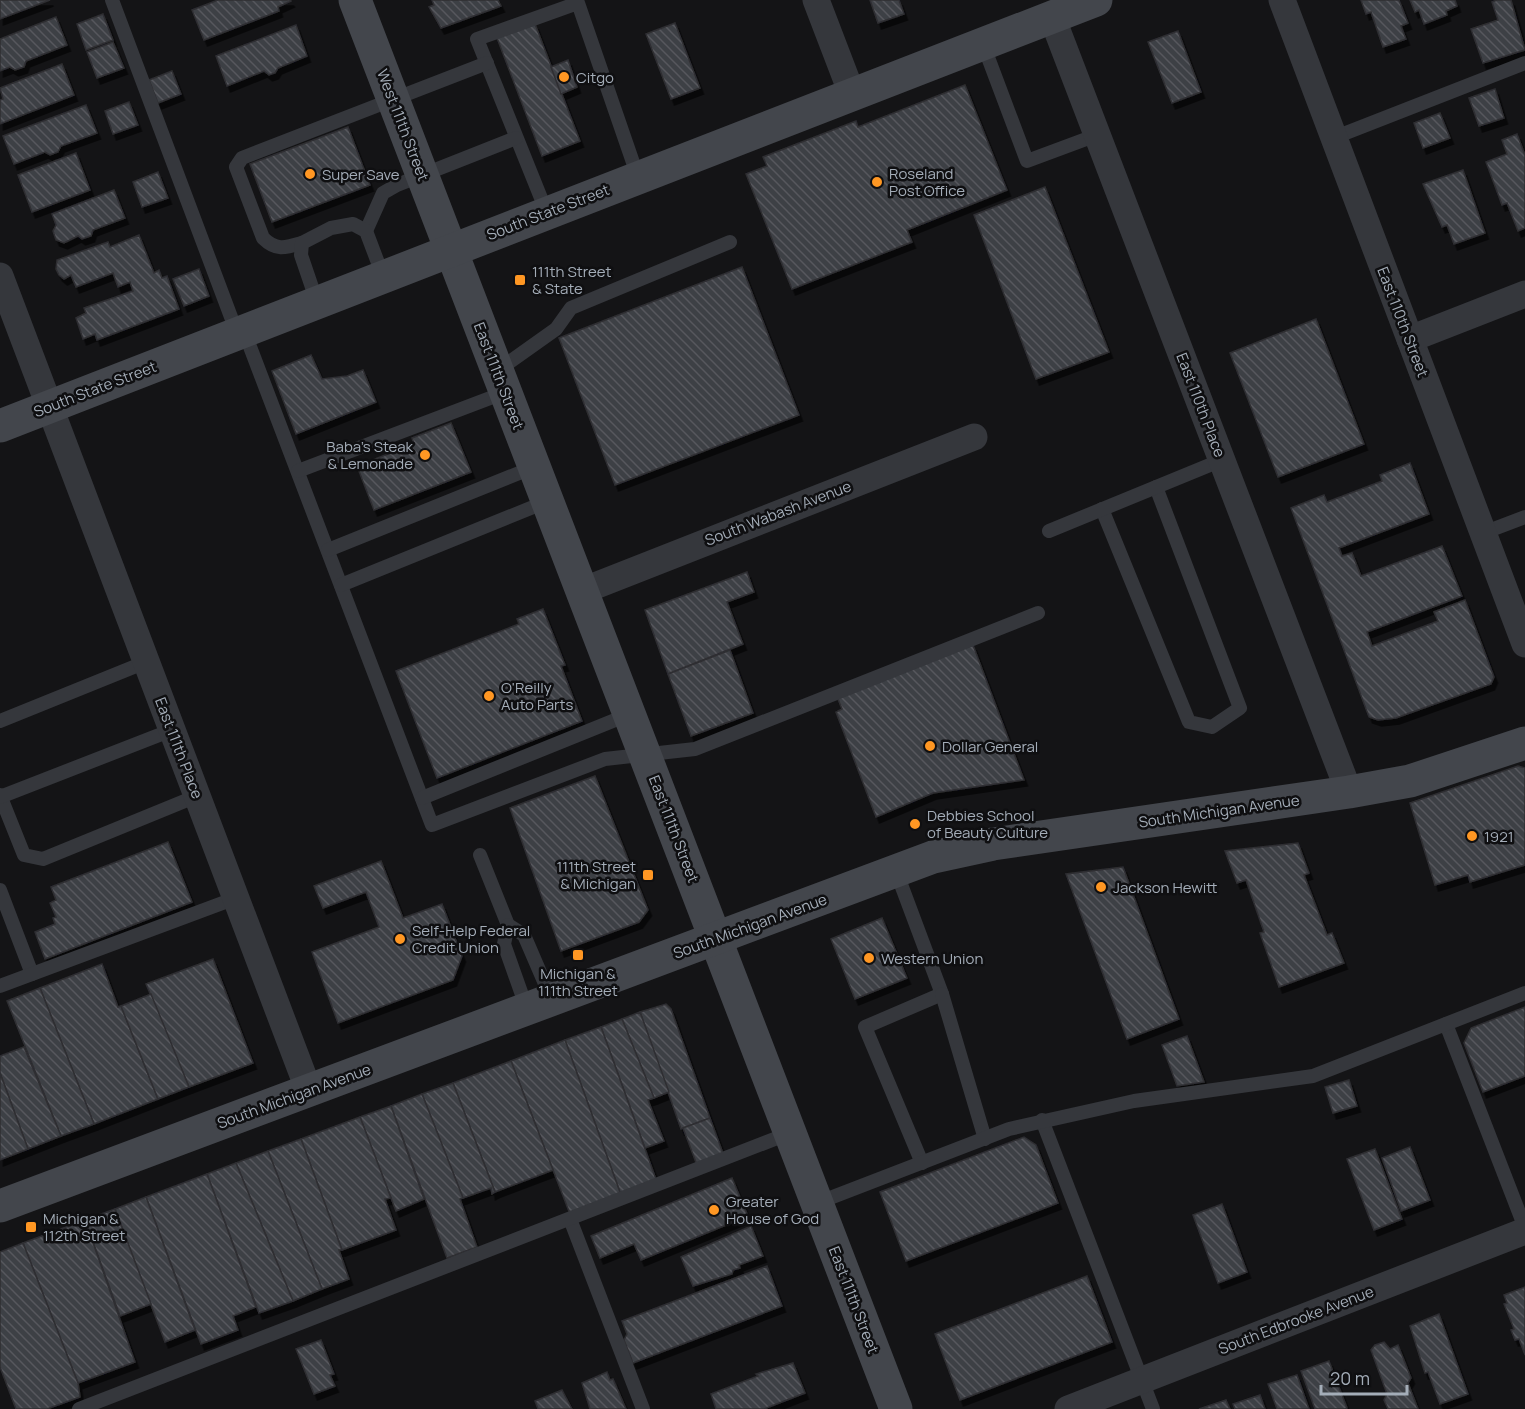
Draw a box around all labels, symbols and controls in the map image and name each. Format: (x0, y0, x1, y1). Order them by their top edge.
street label: West 111th Street (372, 66, 434, 184)
place label: Citgo (576, 67, 614, 88)
marker: Citgo (557, 70, 571, 84)
place label: Roseland Post Office (889, 163, 965, 201)
place label: Super Save (322, 164, 400, 185)
marker: Super Save (303, 167, 317, 181)
marker: Roseland Post Office (870, 175, 884, 189)
street label: South State Street (484, 179, 612, 245)
place label: 111th Street & State (532, 261, 612, 299)
street label: East 110th Street (1372, 264, 1434, 380)
marker: 111th Street & State (513, 273, 527, 287)
street label: East 111th Street (469, 319, 529, 433)
street label: East 110th Place (1171, 350, 1231, 460)
street label: South State Street (31, 356, 159, 422)
place label: Baba's Steak & Lemonade (326, 436, 414, 474)
marker: Baba's Steak & Lemonade (418, 448, 432, 462)
street label: South Wabash Avenue (702, 475, 854, 551)
place label: O'Reilly Auto Parts (501, 677, 573, 715)
marker: O'Reilly Auto Parts (482, 689, 496, 703)
street label: East 111th Place (150, 694, 208, 802)
place label: Dollar General (942, 736, 1038, 757)
marker: Dollar General (923, 739, 937, 753)
street label: East 111th Street (644, 772, 704, 886)
street label: South Michigan Avenue (1137, 789, 1301, 833)
place label: Debbies School of Beauty Culture (927, 805, 1048, 843)
marker: Debbies School of Beauty Culture (908, 817, 922, 831)
place label: 1921 (1484, 826, 1514, 847)
marker: 1921 (1465, 829, 1479, 843)
place label: 111th Street & Michigan (556, 856, 636, 894)
marker: 111th Street & Michigan (641, 868, 655, 882)
place label: Jackson Hewitt (1113, 877, 1217, 898)
marker: Jackson Hewitt (1094, 880, 1108, 894)
street label: South Michigan Avenue (670, 888, 830, 964)
place label: Self-Help Federal Credit Union (412, 920, 530, 958)
marker: Self-Help Federal Credit Union (393, 932, 407, 946)
marker: Michigan & 111th Street (571, 948, 585, 962)
place label: Western Union (881, 948, 983, 969)
marker: Western Union (862, 951, 876, 965)
place label: Michigan & 111th Street (538, 963, 618, 1001)
street label: South Michigan Avenue (214, 1058, 374, 1134)
place label: Greater House of God (726, 1191, 819, 1229)
marker: Greater House of God (707, 1203, 721, 1217)
place label: Michigan & 112th Street (43, 1208, 125, 1246)
marker: Michigan & 112th Street (24, 1220, 38, 1234)
street label: East 111th Street (824, 1243, 884, 1357)
street label: South Edbrooke Avenue (1215, 1281, 1377, 1359)
scale bar (1321, 1358, 1406, 1396)
text: 20 m (1330, 1366, 1370, 1390)

